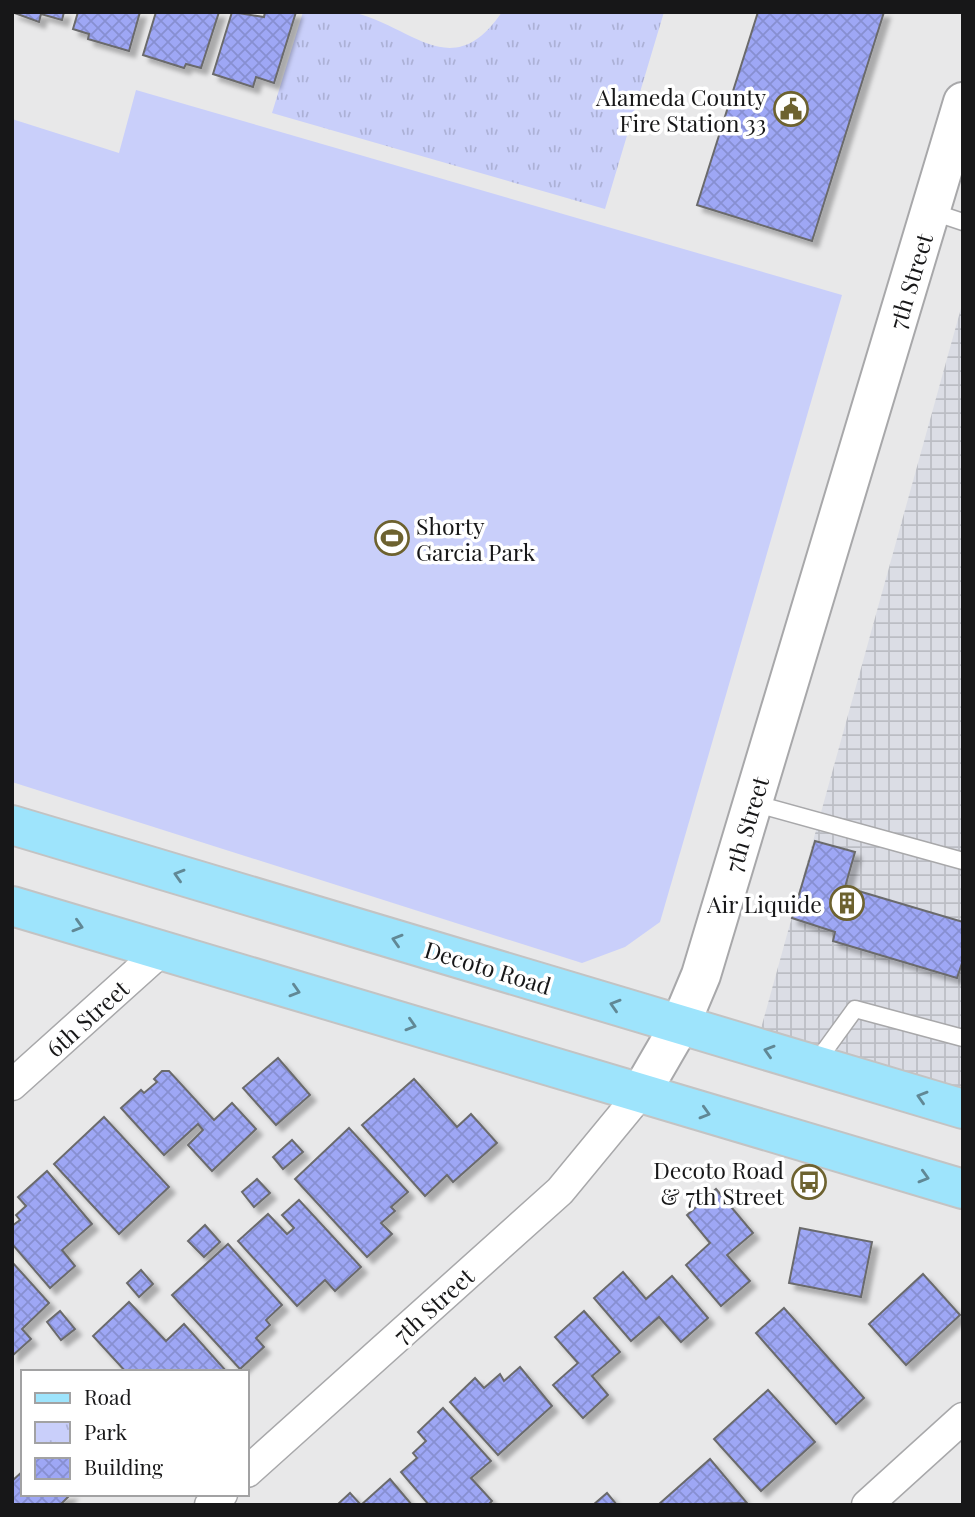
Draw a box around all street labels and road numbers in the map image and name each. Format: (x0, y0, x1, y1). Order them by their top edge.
street label: 7th Street (881, 229, 939, 333)
street label: 7th Street (717, 772, 775, 876)
street label: Decoto Road (421, 933, 555, 1001)
street label: 6th Street (39, 972, 136, 1063)
street label: 7th Street (386, 1260, 481, 1349)

